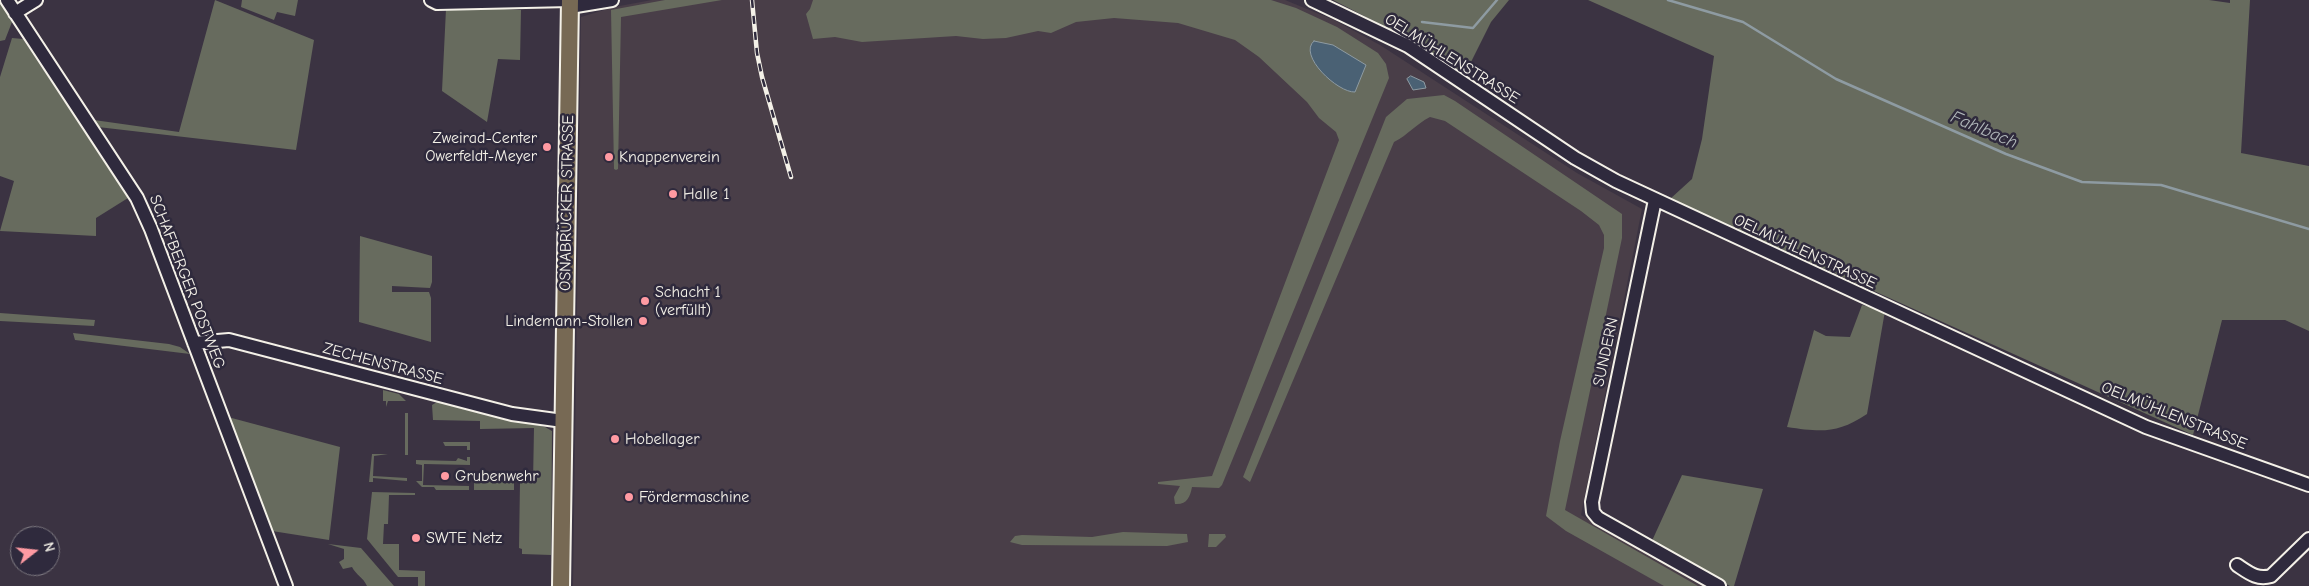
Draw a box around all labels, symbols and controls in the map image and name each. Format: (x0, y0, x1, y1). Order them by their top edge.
street label: OELMÜHLENSTRASSE (1381, 10, 1523, 108)
water label: Fahlbach (1947, 106, 2021, 154)
street label: OSNABRÜCKER STRASSE (556, 115, 578, 291)
place label: Zweirad-Center Owerfeldt-Meyer (425, 128, 537, 166)
marker: Zweirad-Center Owerfeldt-Meyer (541, 141, 553, 153)
place label: Knappenverein (619, 147, 720, 167)
marker: Knappenverein (603, 151, 615, 163)
place label: Halle 1 (683, 184, 730, 204)
marker: Halle 1 (667, 188, 679, 200)
street label: SCHAFBERGER POSTWEG (145, 192, 229, 372)
street label: OELMÜHLENSTRASSE (1731, 210, 1879, 294)
place label: Schacht 1 (verfüllt) (655, 282, 721, 320)
marker: Schacht 1 (verfüllt) (639, 295, 651, 307)
place label: Lindemann-Stollen (505, 311, 633, 331)
marker: Lindemann-Stollen (637, 315, 649, 327)
street label: SUNDERN (1589, 316, 1623, 388)
street label: ZECHENSTRASSE (321, 339, 445, 389)
street label: OELMÜHLENSTRASSE (2098, 378, 2250, 454)
place label: Hobellager (625, 429, 700, 449)
marker: Hobellager (609, 433, 621, 445)
place label: Grubenwehr (455, 466, 539, 486)
marker: Grubenwehr (439, 470, 451, 482)
place label: Fördermaschine (639, 487, 749, 507)
marker: Fördermaschine (623, 491, 635, 503)
north arrow (10, 526, 60, 576)
place label: SWTE Netz (426, 528, 502, 548)
marker: SWTE Netz (410, 532, 422, 544)
text: N (40, 540, 58, 554)

